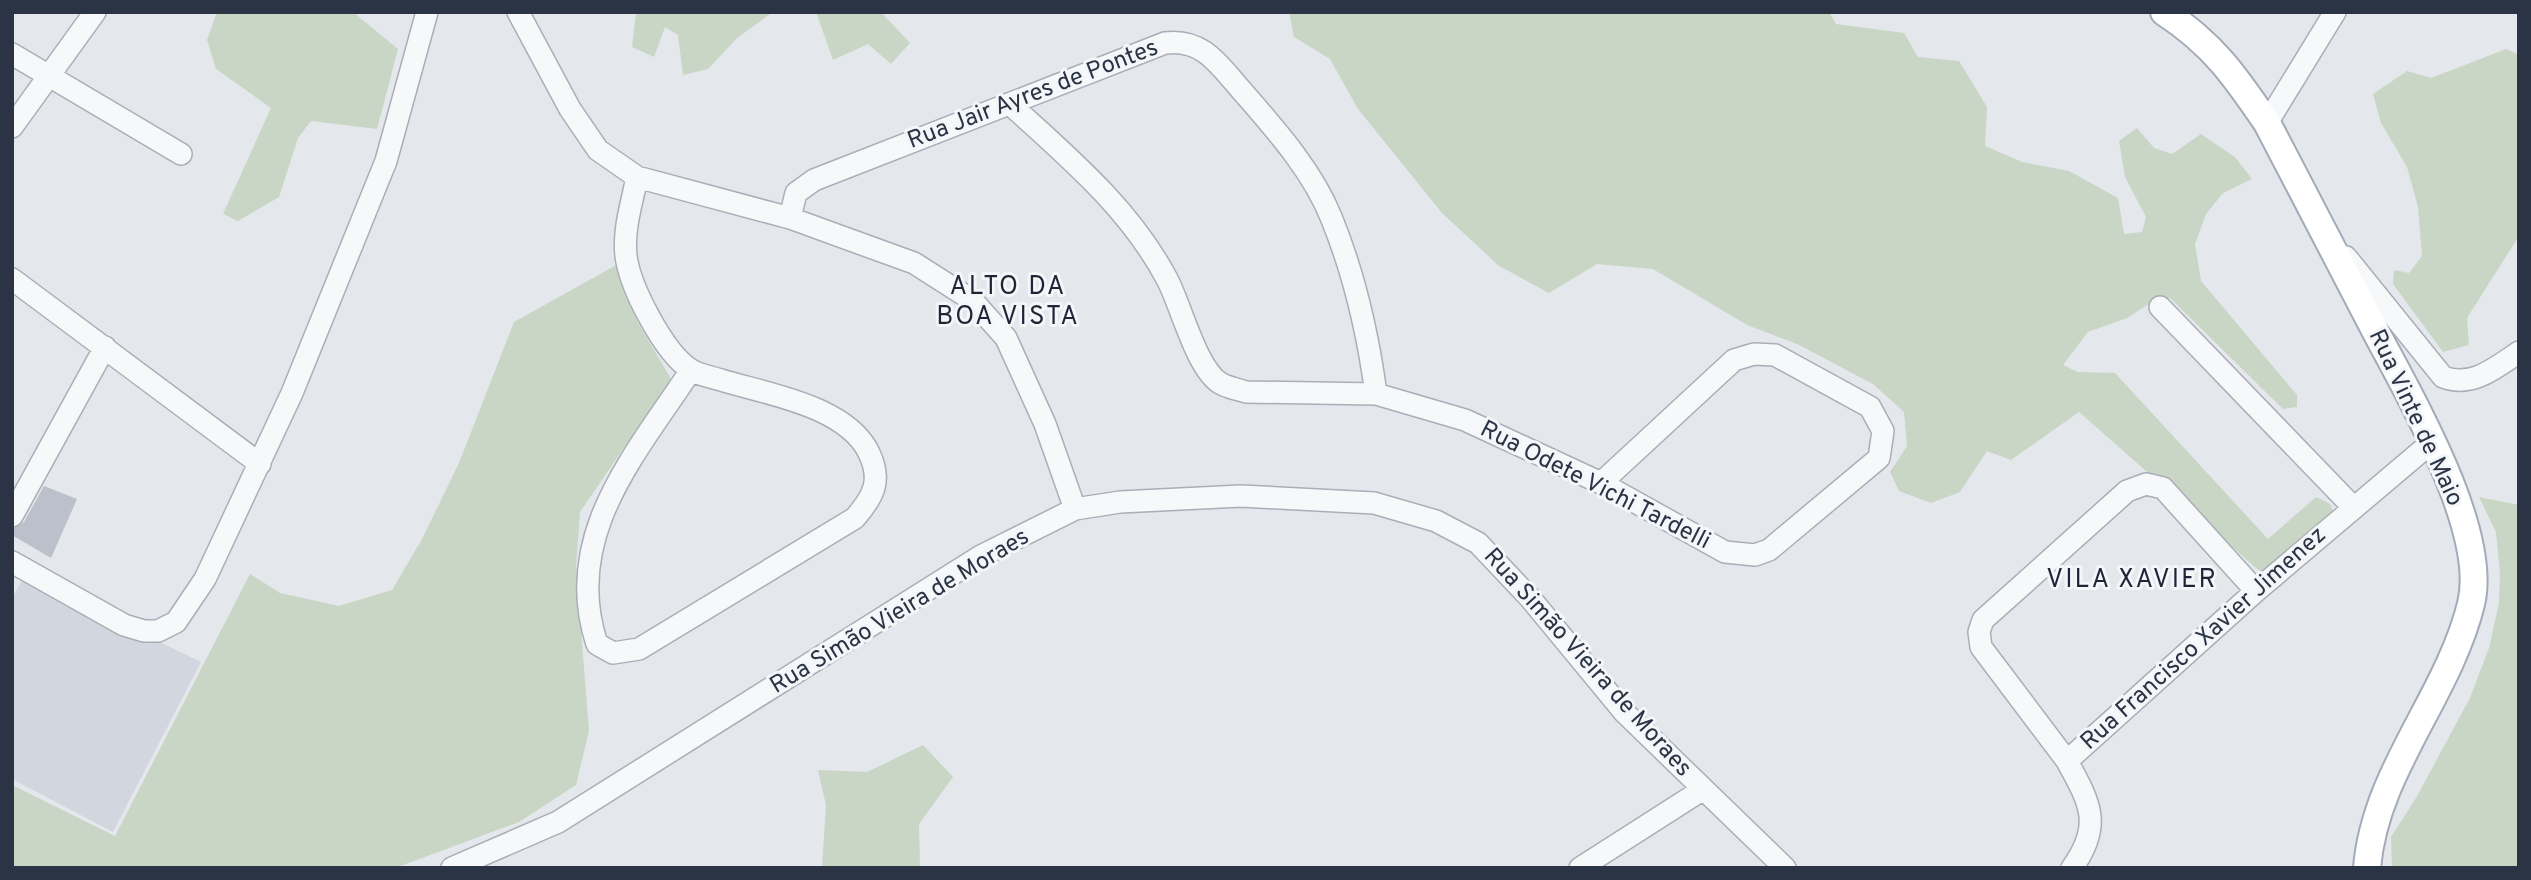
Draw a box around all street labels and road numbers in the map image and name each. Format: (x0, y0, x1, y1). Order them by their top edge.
street label: Rua Jair Ayres de Pontes (903, 33, 1163, 157)
street label: Rua Vinte de Maio (2361, 325, 2469, 511)
street label: Rua Odete Vichi Tardelli (1475, 415, 1715, 557)
street label: Rua Francisco Xavier Jimenez (2075, 521, 2333, 757)
street label: Rua Simão Vieira de Moraes (765, 523, 1035, 701)
street label: Rua Simão Vieira de Moraes (1476, 542, 1698, 784)

